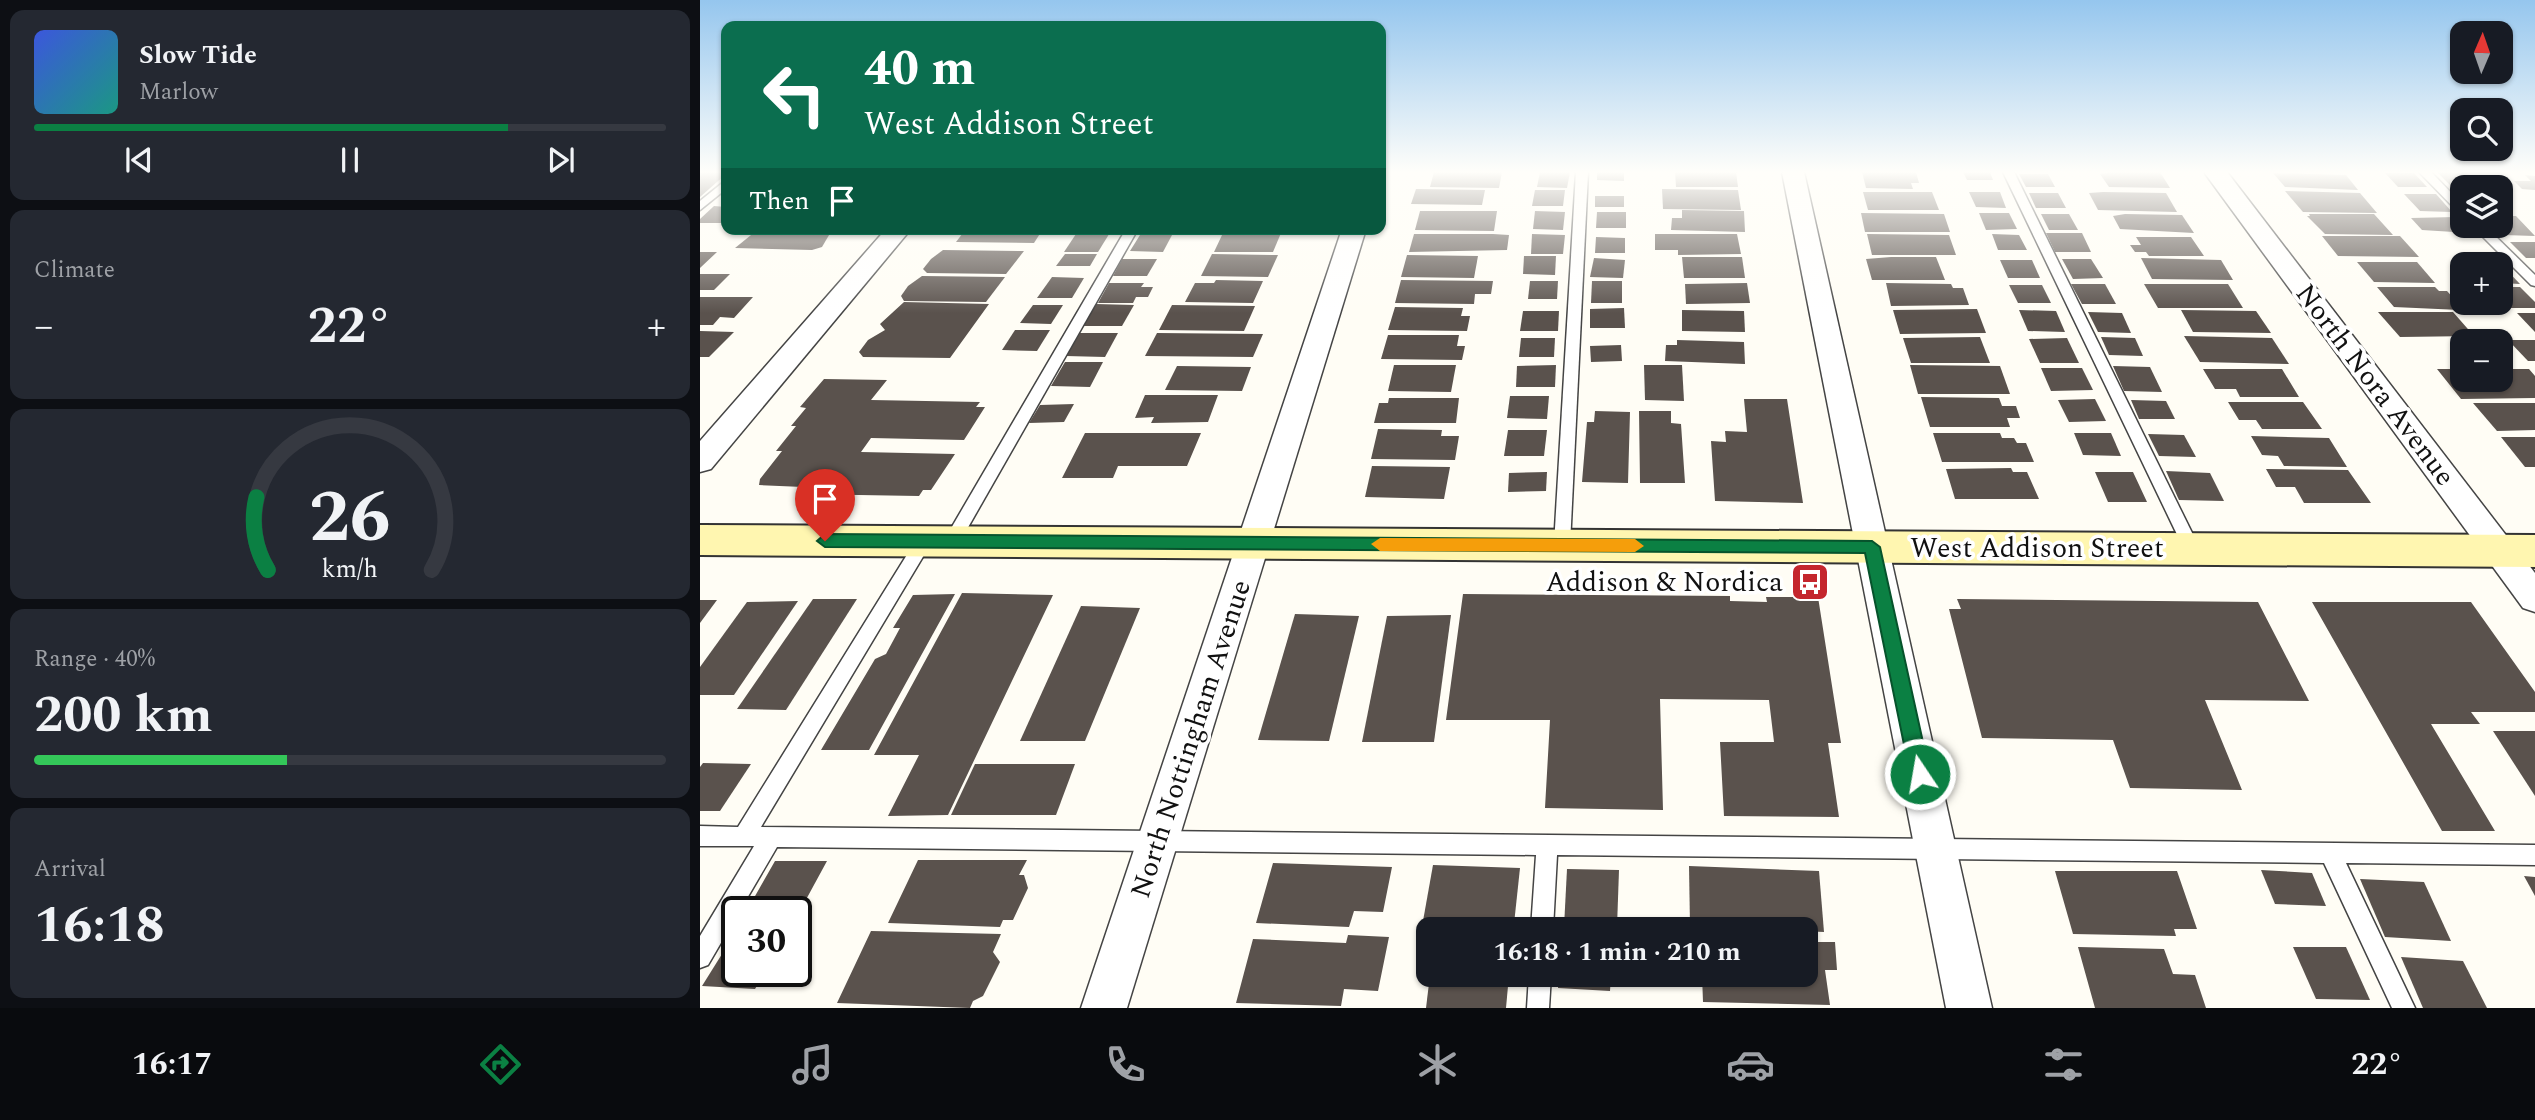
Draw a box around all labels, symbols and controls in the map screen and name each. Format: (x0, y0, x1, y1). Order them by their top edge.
north arrow (2450, 21, 2513, 84)
map controls (2450, 21, 2513, 392)
text: 40 m (864, 32, 975, 107)
text: Slow Tide (139, 35, 257, 75)
icon: left (749, 49, 840, 140)
text: Marlow (139, 75, 218, 110)
button: search (2450, 98, 2513, 161)
text: West Addison Street (864, 100, 1154, 149)
icon: previous (120, 141, 158, 179)
icon: pause (331, 141, 369, 179)
icon: next (542, 141, 580, 179)
button: layers (2450, 175, 2513, 238)
text: Then (749, 181, 809, 221)
icon: arrive (823, 182, 861, 220)
button: + (2450, 252, 2513, 315)
text: Climate (34, 253, 115, 288)
street label: North Nora Avenue (2284, 275, 2466, 495)
text: 22° (308, 287, 392, 366)
text: − (34, 298, 53, 356)
text: + (647, 298, 666, 356)
button: − (2450, 329, 2513, 392)
text: 26 (309, 463, 391, 574)
pin (795, 469, 855, 541)
icon: arrive (806, 480, 844, 518)
street label: West Addison Street (1910, 527, 2164, 570)
text: km/h (322, 551, 378, 589)
place label: Addison & Nordica (1545, 561, 1783, 604)
bus stop icon: Addison & Nordica (1789, 561, 1831, 603)
street label: North Nottingham Avenue (1119, 574, 1263, 904)
text: Range · 40% (34, 642, 155, 677)
text: 200 km (34, 676, 213, 755)
position arrow (1883, 737, 1957, 811)
text: Arrival (34, 852, 106, 887)
text: 16:18 (34, 886, 165, 965)
speed limit sign: 30 (721, 896, 812, 987)
text: 16:18 · 1 min · 210 m (1493, 932, 1741, 972)
text: 16:17 (132, 1040, 212, 1089)
icon: directions (476, 1040, 525, 1089)
icon: music (788, 1040, 837, 1089)
icon: phone (1101, 1040, 1150, 1089)
icon: climate (1413, 1040, 1462, 1089)
icon: car (1726, 1040, 1775, 1089)
icon: filters (2039, 1040, 2088, 1089)
text: 22° (2351, 1040, 2403, 1089)

